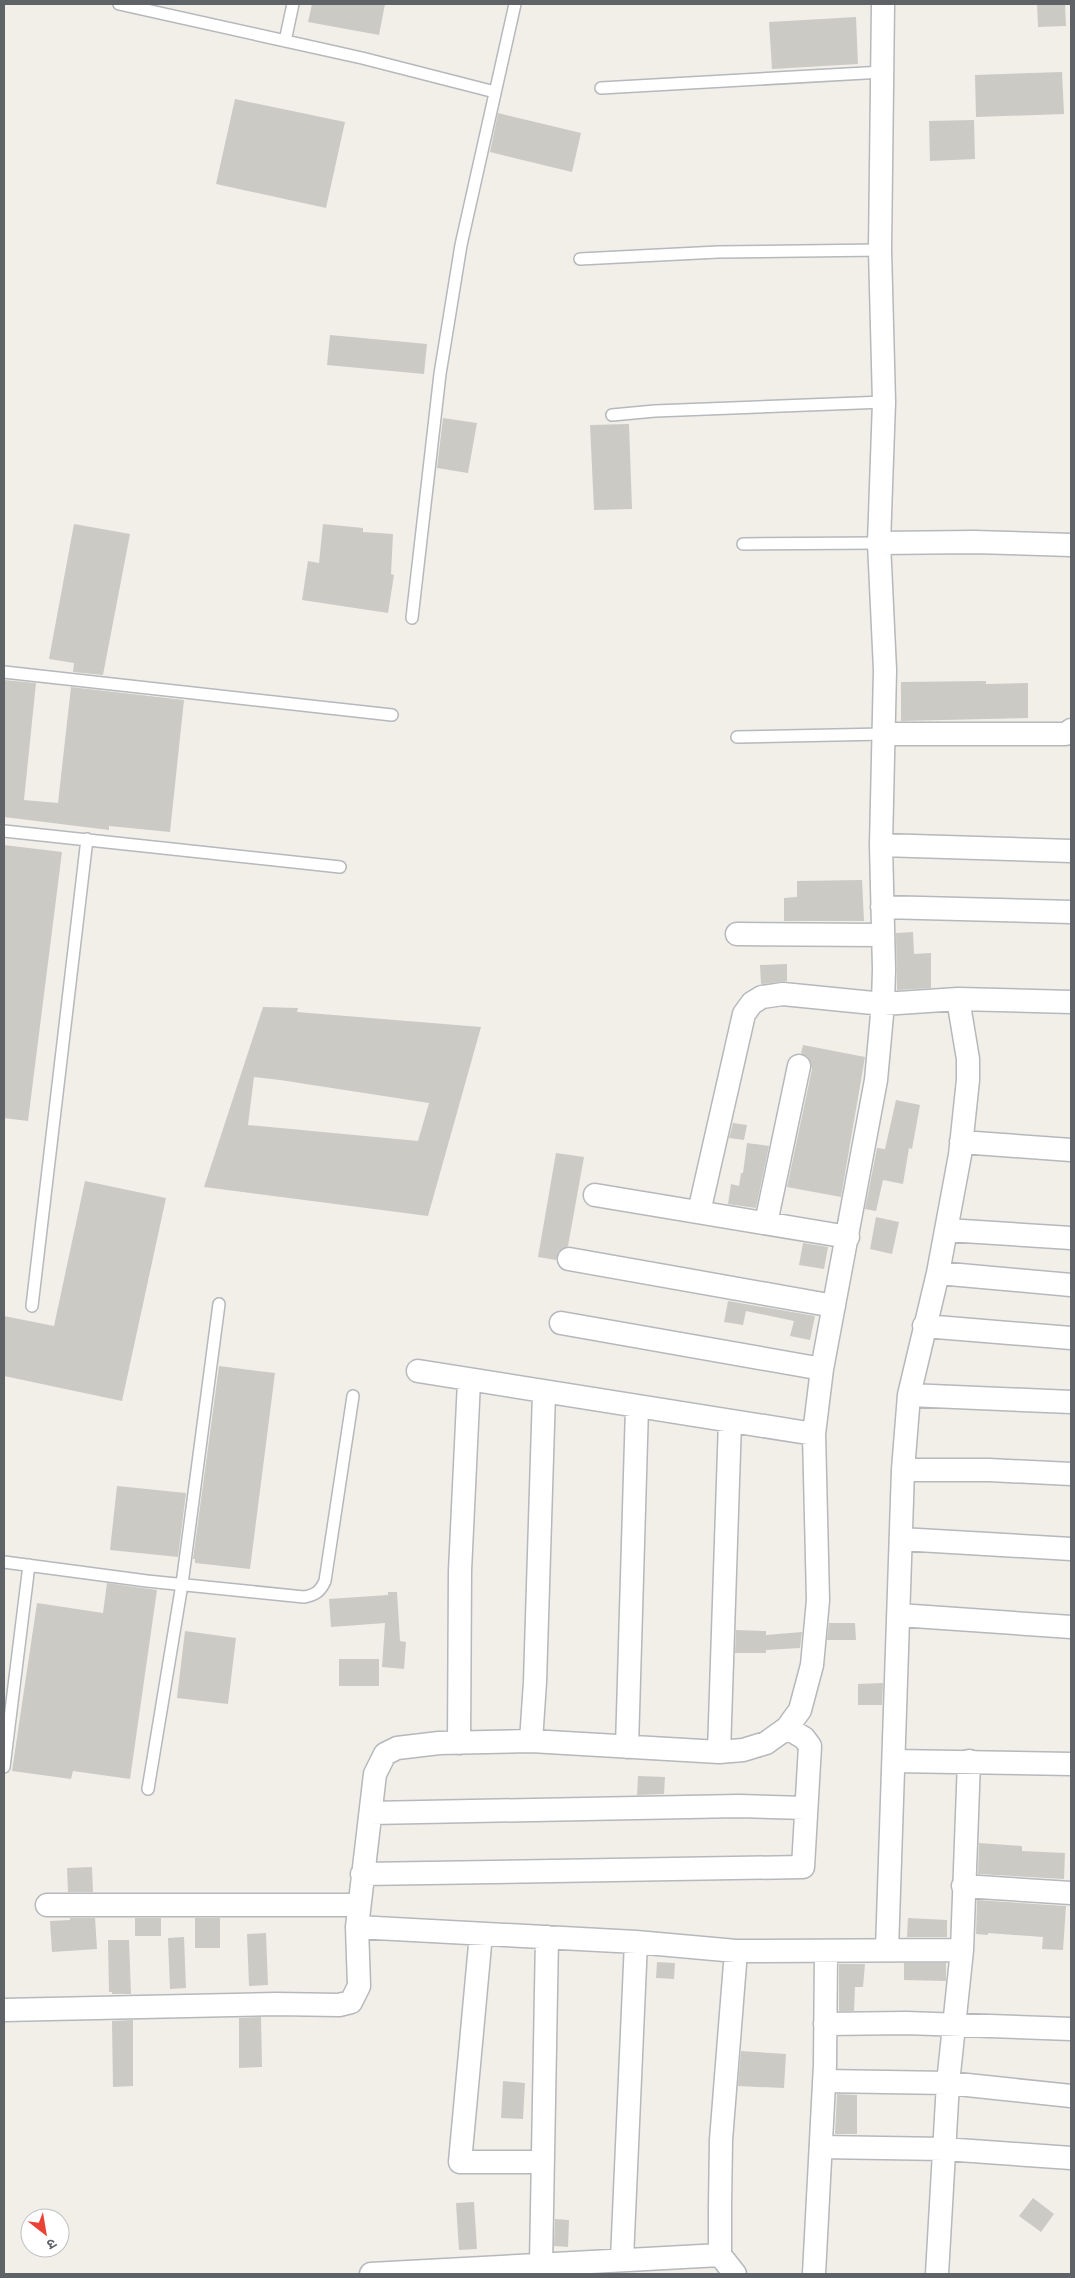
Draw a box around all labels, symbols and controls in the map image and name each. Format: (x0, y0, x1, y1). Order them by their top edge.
north arrow (20, 2208, 70, 2258)
text: उ (43, 2234, 59, 2254)

